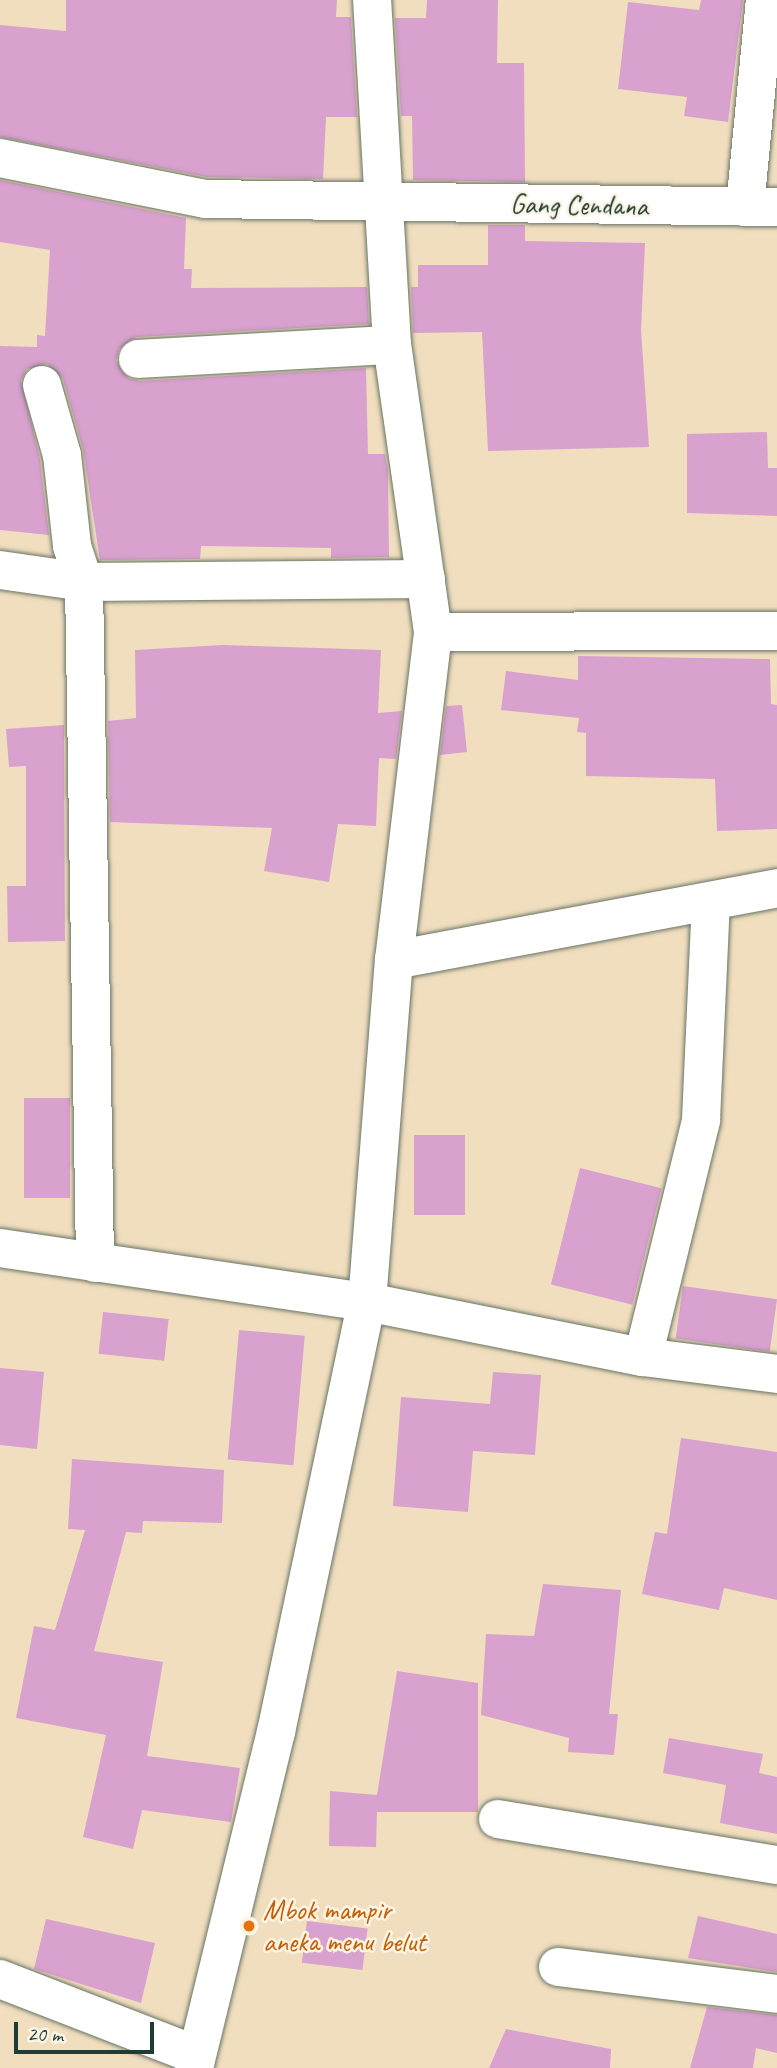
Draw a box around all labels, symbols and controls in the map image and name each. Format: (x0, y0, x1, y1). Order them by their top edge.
street label: Gang Cendana (511, 187, 647, 223)
place label: Mbok mampir aneka menu belut (263, 1893, 426, 1959)
marker: Mbok mampir aneka menu belut (241, 1918, 257, 1934)
scale bar (18, 2008, 158, 2052)
text: 20 m (27, 2021, 63, 2047)

